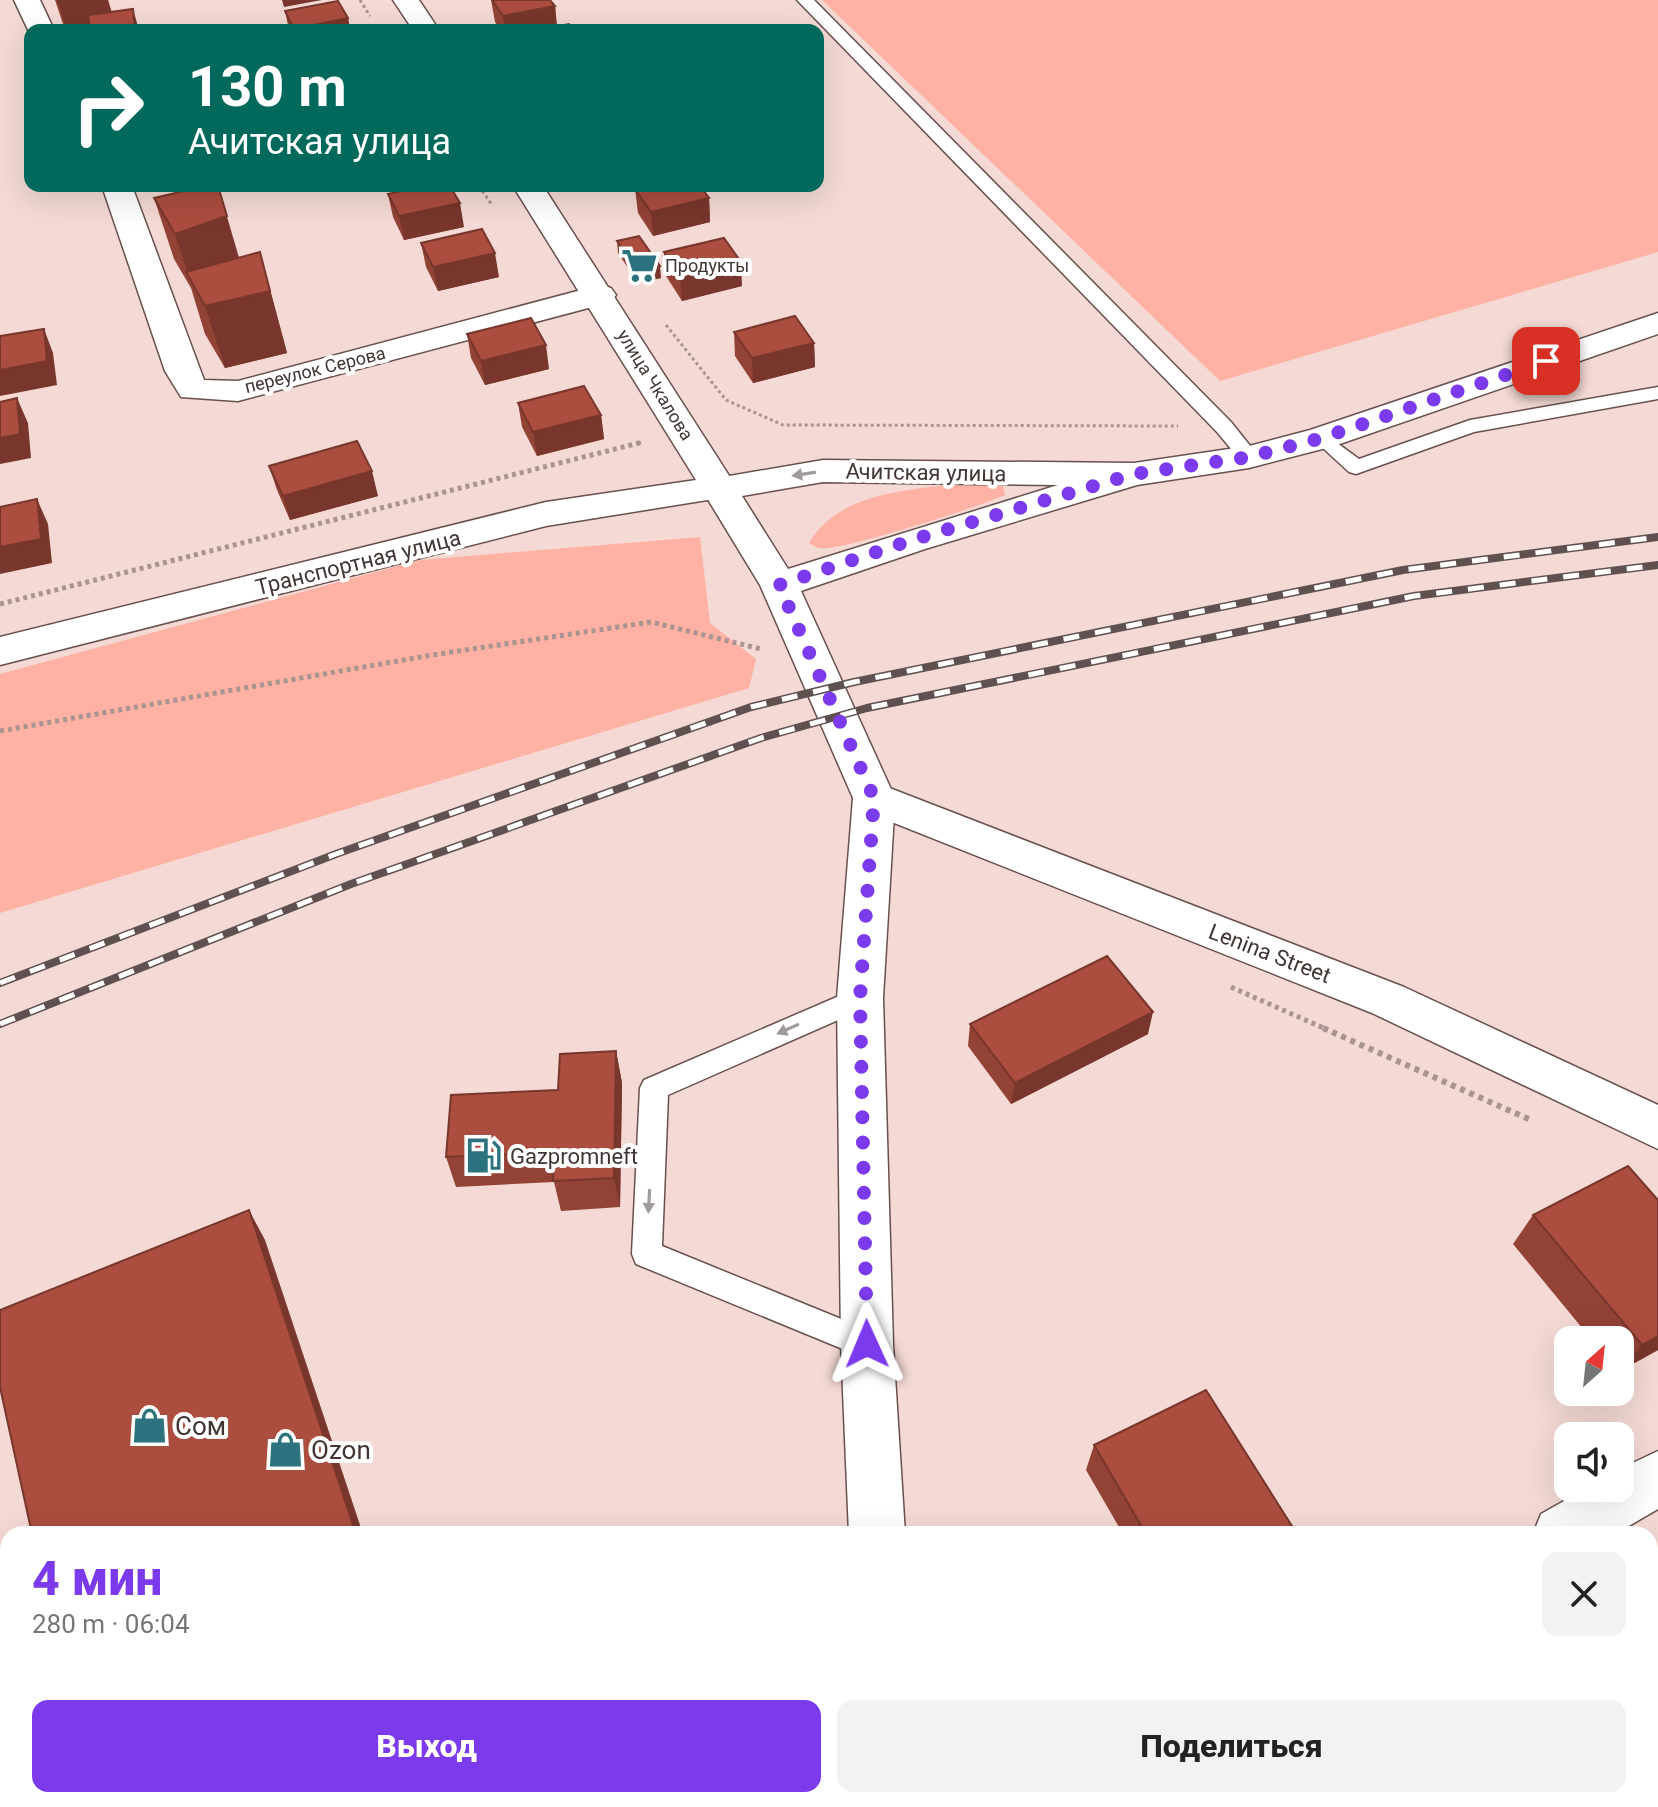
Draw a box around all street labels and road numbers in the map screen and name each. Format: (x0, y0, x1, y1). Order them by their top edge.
street label: улица Чкалова (613, 326, 698, 444)
street label: переулок Серова (242, 342, 387, 397)
street label: Ачитская улица (845, 459, 1007, 486)
street label: Транспортная улица (253, 525, 463, 600)
street label: Lenina Street (1205, 919, 1334, 988)

